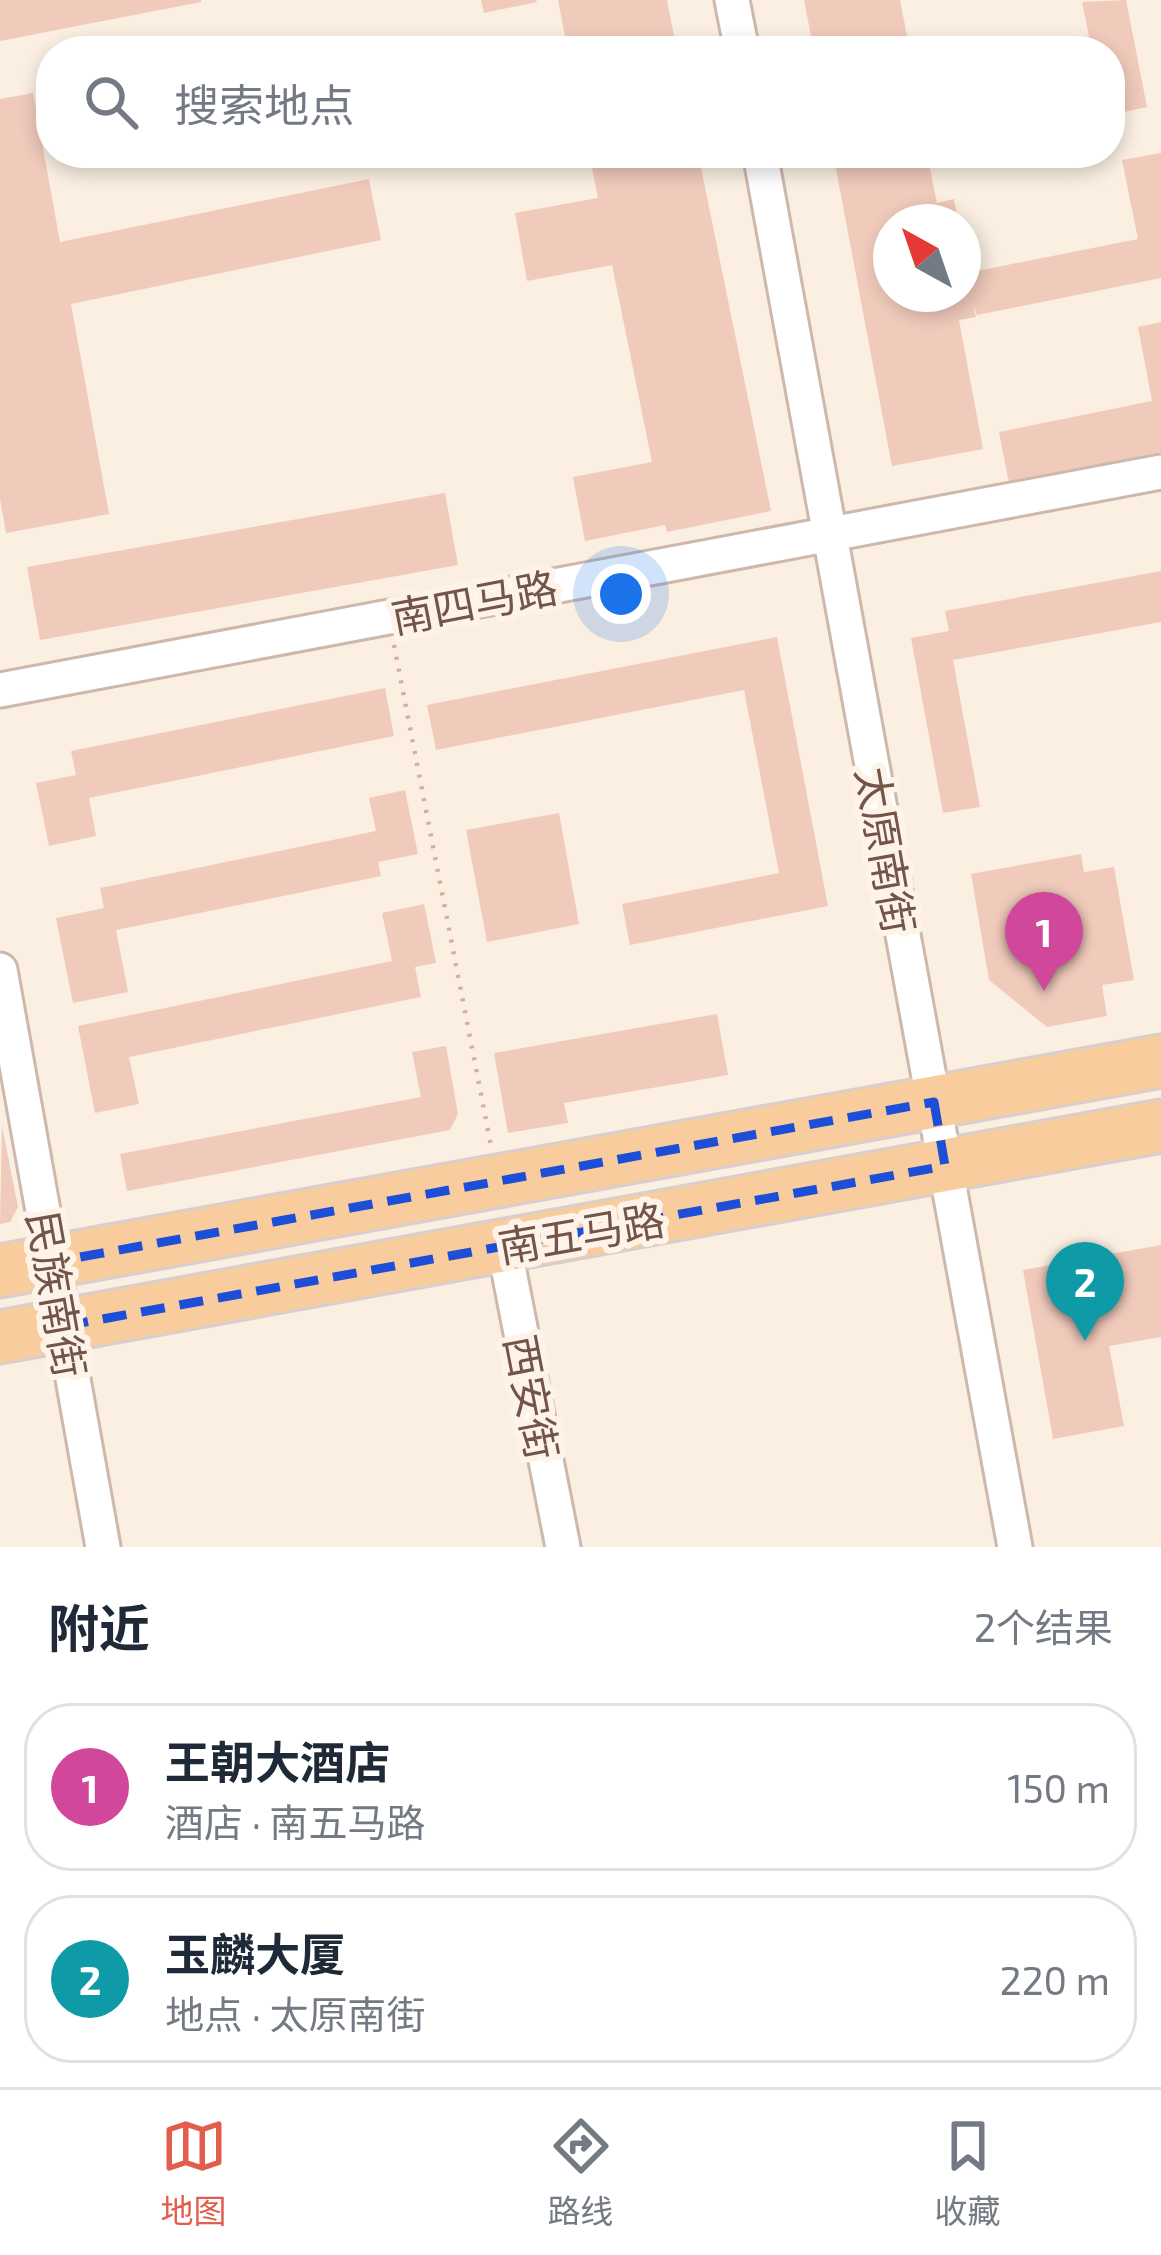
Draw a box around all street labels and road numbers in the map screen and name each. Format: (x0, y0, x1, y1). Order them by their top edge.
street label: 南四马路 (387, 560, 561, 642)
street label: 太原南街 (848, 763, 926, 937)
street label: 南五马路 (494, 1193, 668, 1271)
street label: 民族南街 (19, 1207, 97, 1381)
street label: 西安街 (496, 1330, 570, 1464)

